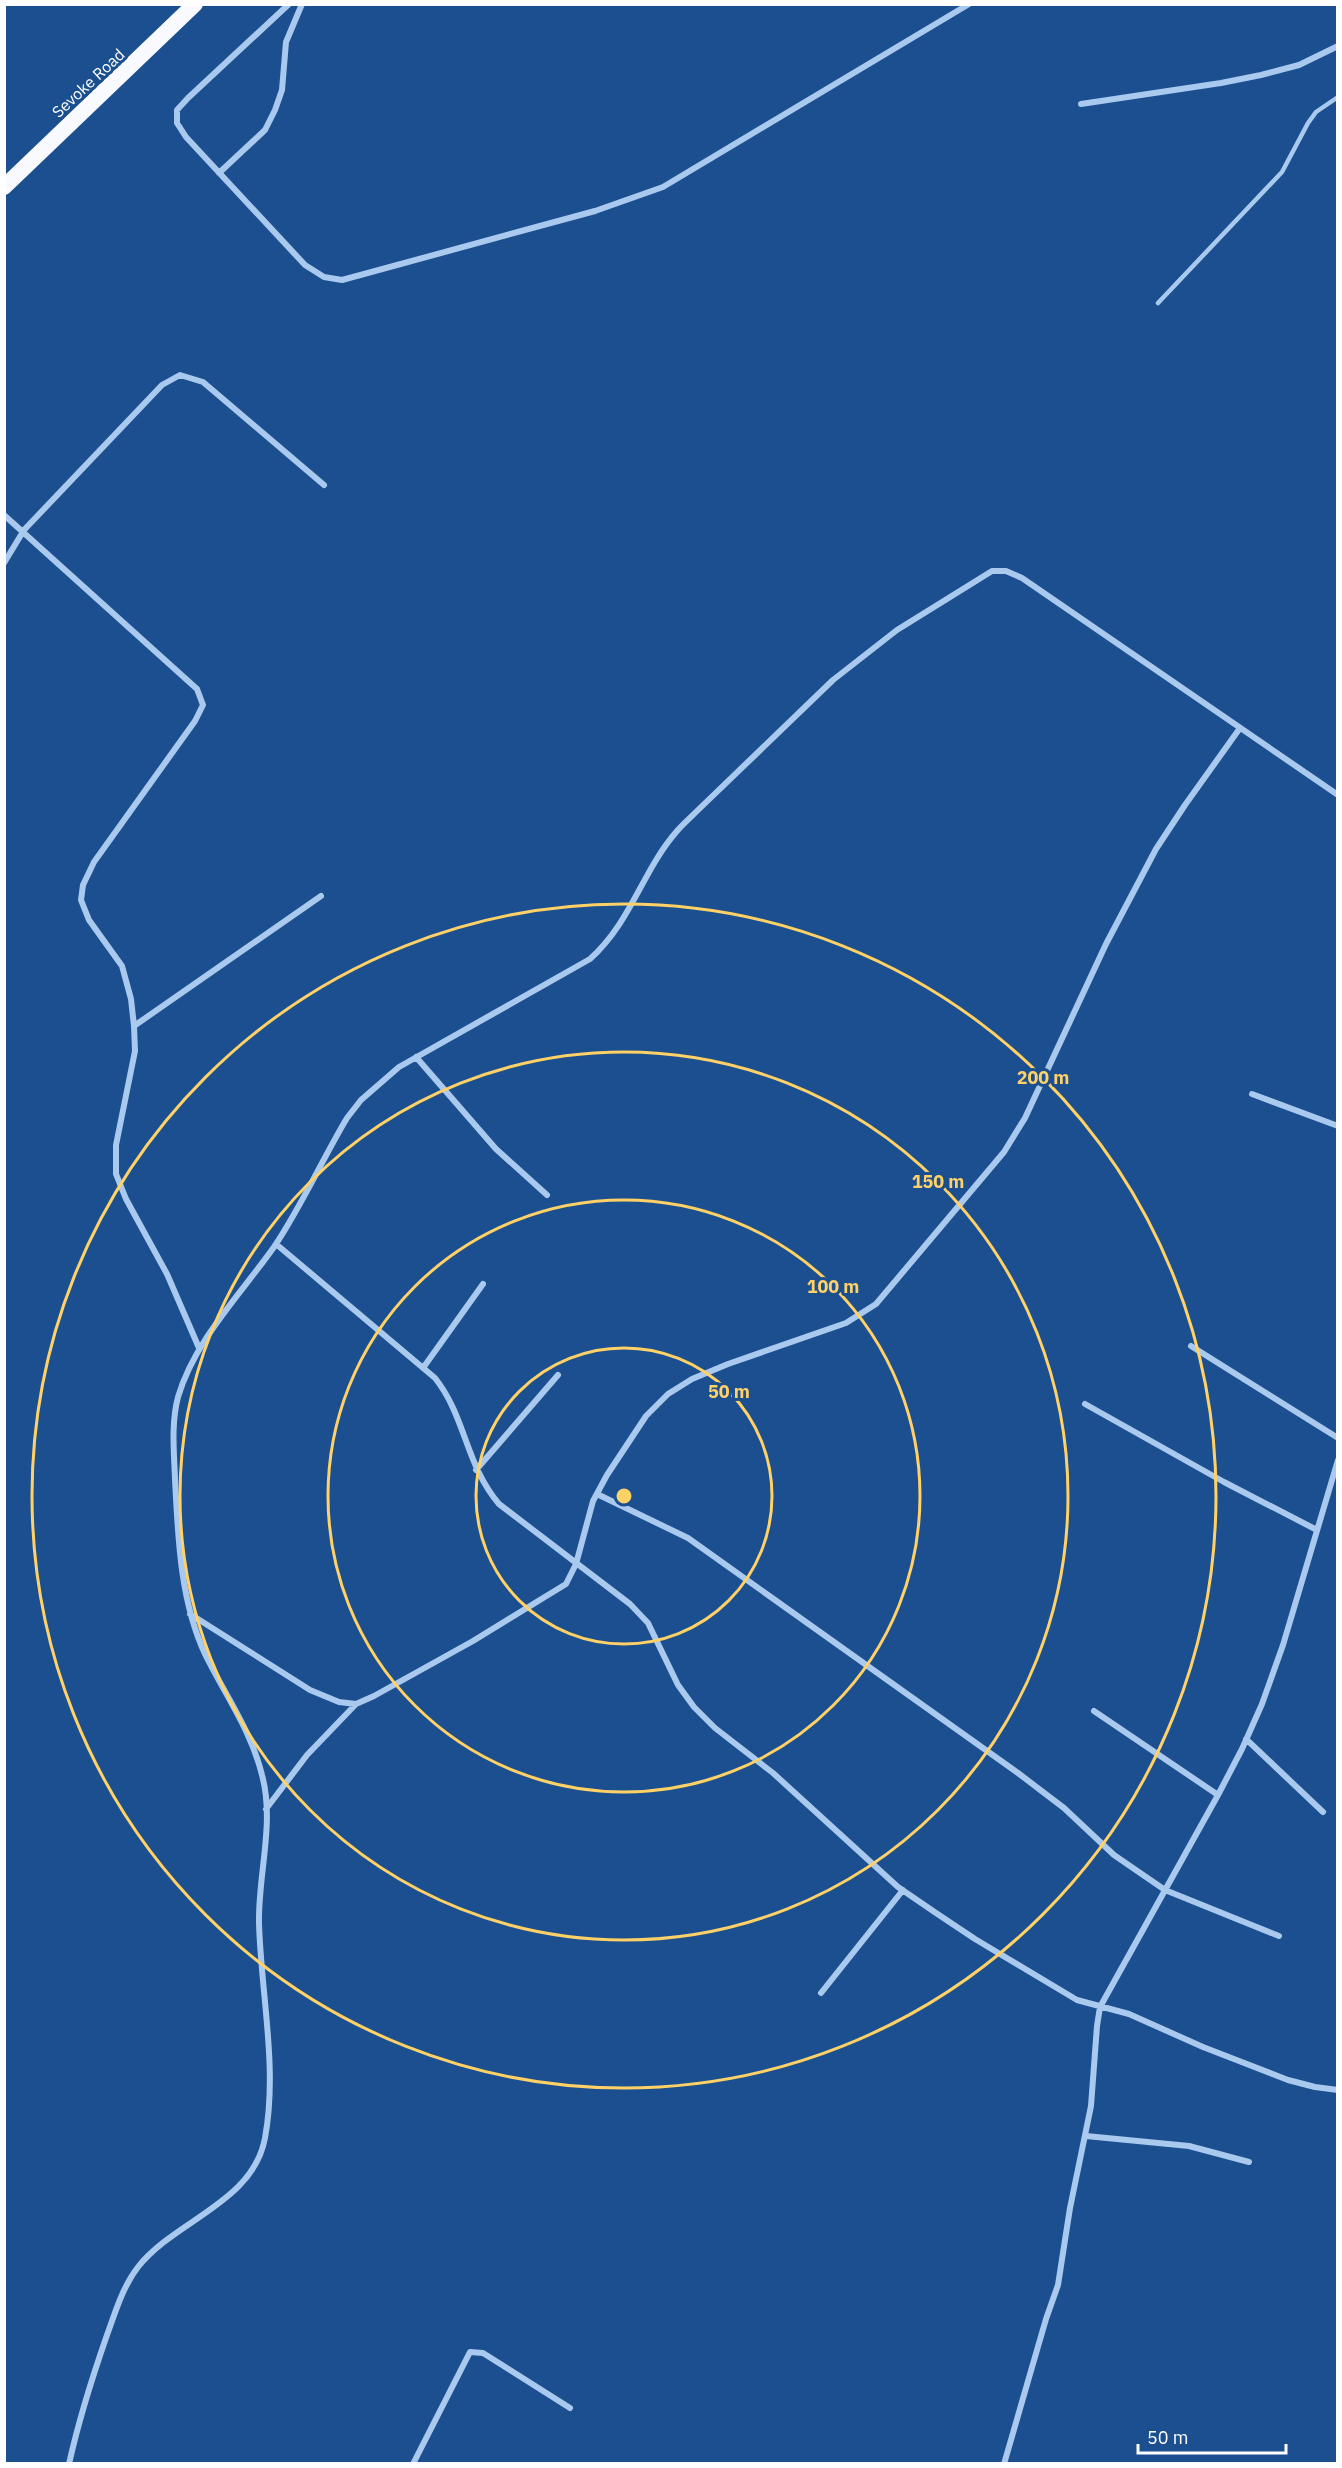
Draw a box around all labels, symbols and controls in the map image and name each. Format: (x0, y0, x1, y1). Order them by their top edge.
street label: Sevoke Road (47, 44, 129, 122)
text: 200 m (1017, 1066, 1069, 1089)
text: 150 m (912, 1170, 964, 1193)
text: 100 m (807, 1275, 859, 1298)
text: 50 m (708, 1380, 750, 1403)
centre of rings (614, 1486, 634, 1506)
scale bar (1138, 2417, 1286, 2455)
text: 50 m (1147, 2426, 1189, 2449)

